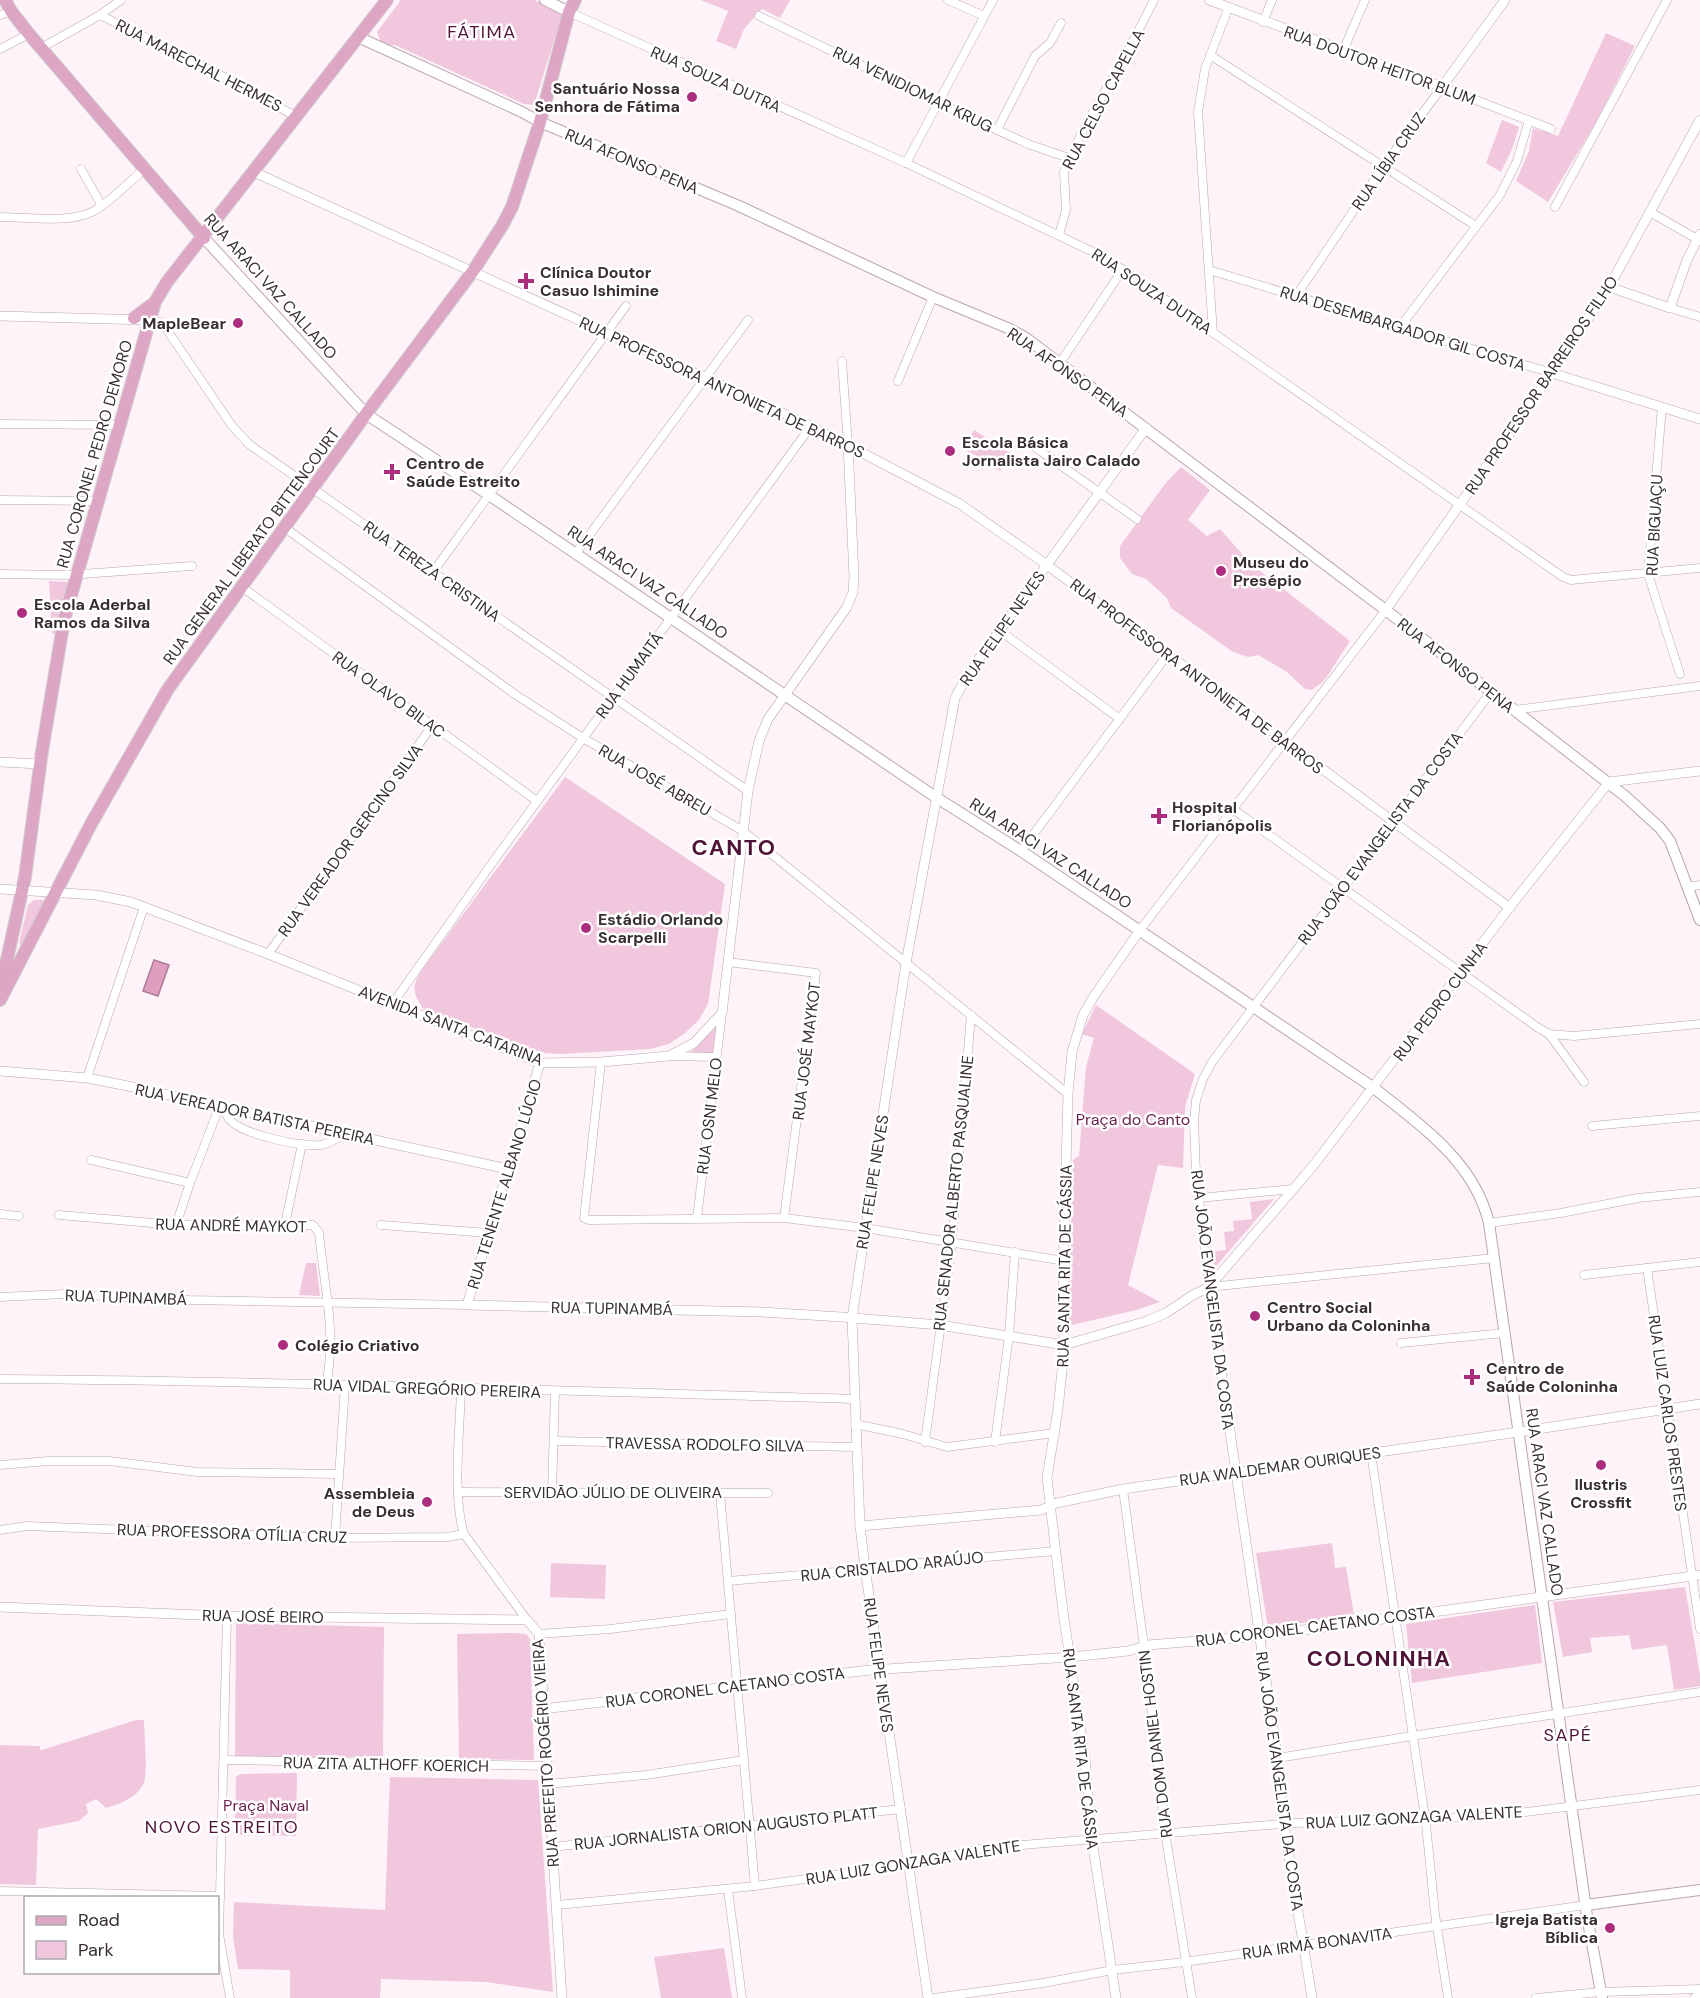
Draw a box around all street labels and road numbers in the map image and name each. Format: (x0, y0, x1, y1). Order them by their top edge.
street label: RUA MARECHAL HERMES (112, 14, 285, 117)
street label: RUA DOUTOR HEITOR BLUM (1281, 21, 1479, 110)
street label: RUA CELSO CAPELLA (1057, 25, 1150, 173)
street label: RUA SOUZA DUTRA (647, 41, 785, 118)
street label: RUA VENIDIOMAR KRUG (829, 42, 996, 137)
street label: RUA LÍBIA CRUZ (1347, 108, 1430, 214)
street label: RUA AFONSO PENA (562, 124, 702, 199)
street label: RUA ARACI VAZ CALLADO (199, 209, 342, 364)
street label: RUA SOUZA DUTRA (1088, 243, 1216, 340)
street label: RUA PROFESSOR BARREIROS FILHO (1460, 272, 1623, 499)
street label: RUA DESEMBARGADOR GIL COSTA (1278, 281, 1528, 376)
street label: RUA PROFESSORA ANTONIETA DE BARROS (576, 312, 868, 463)
street label: RUA AFONSO PENA (1003, 323, 1133, 422)
street label: RUA CORONEL PEDRO DEMORO (52, 338, 137, 571)
street label: RUA GENERAL LIBERATO BITTENCOURT (158, 424, 344, 669)
street label: RUA BIGUAÇU (1641, 474, 1668, 576)
street label: RUA TEREZA CRISTINA (359, 516, 505, 627)
street label: RUA ARACI VAZ CALLADO (563, 521, 732, 644)
street label: RUA FELIPE NEVES (955, 567, 1050, 690)
street label: RUA PROFESSORA ANTONIETA DE BARROS (1066, 574, 1328, 779)
street label: RUA AFONSO PENA (1393, 613, 1519, 718)
street label: RUA HUMAITÁ (591, 628, 668, 723)
street label: RUA OLAVO BILAC (328, 646, 449, 742)
street label: RUA JOÃO EVANGELISTA DA COSTA (1293, 727, 1468, 949)
street label: RUA VEREADOR GERCINO SILVA (273, 739, 428, 941)
street label: RUA JOSÉ ABREU (595, 740, 715, 821)
street label: RUA ARACI VAZ CALLADO (966, 793, 1136, 914)
street label: RUA PEDRO CUNHA (1389, 937, 1492, 1065)
street label: AVENIDA SANTA CATARINA (356, 981, 546, 1071)
street label: RUA JOSÉ MAYKOT (788, 981, 825, 1121)
street label: RUA SENADOR ALBERTO PASQUALINE (929, 1054, 978, 1332)
street label: RUA OSNI MELO (692, 1057, 727, 1176)
street label: RUA TENENTE ALBANO LÚCIO (462, 1077, 546, 1292)
street label: RUA VEREADOR BATISTA PEREIRA (133, 1079, 377, 1150)
street label: RUA FELIPE NEVES (851, 1113, 893, 1251)
street label: RUA SANTA RITA DE CÁSSIA (1052, 1164, 1077, 1368)
street label: RUA JOÃO EVANGELISTA DA COSTA (1186, 1169, 1239, 1432)
street label: RUA ANDRÉ MAYKOT (155, 1214, 307, 1237)
street label: RUA TUPINAMBÁ (65, 1285, 188, 1310)
street label: RUA TUPINAMBÁ (551, 1297, 674, 1320)
street label: RUA LUIZ CARLOS PRESTES (1643, 1313, 1692, 1513)
street label: RUA VIDAL GREGÓRIO PEREIRA (313, 1374, 542, 1403)
street label: RUA ARACI VAZ CALLADO (1521, 1407, 1568, 1597)
street label: TRAVESSA RODOLFO SILVA (605, 1432, 805, 1457)
street label: RUA WALDEMAR OURIQUES (1178, 1442, 1382, 1491)
street label: SERVIDÃO JÚLIO DE OLIVEIRA (504, 1482, 723, 1503)
street label: RUA PROFESSORA OTÍLIA CRUZ (117, 1519, 347, 1548)
street label: RUA CRISTALDO ARAÚJO (800, 1546, 984, 1587)
street label: RUA FELIPE NEVES (859, 1596, 898, 1734)
street label: RUA CORONEL CAETANO COSTA (1194, 1601, 1436, 1652)
street label: RUA JOSÉ BEIRO (202, 1605, 324, 1628)
street label: RUA PREFEITO ROGÉRIO VIEIRA (527, 1638, 564, 1868)
street label: RUA SANTA RITA DE CÁSSIA (1058, 1647, 1103, 1851)
street label: RUA DOM DANIEL HOSTIN (1134, 1649, 1177, 1839)
street label: RUA JOÃO EVANGELISTA DA COSTA (1251, 1650, 1308, 1912)
street label: RUA CORONEL CAETANO COSTA (604, 1662, 846, 1713)
street label: RUA ZITA ALTHOFF KOERICH (283, 1752, 489, 1777)
street label: RUA LUIZ GONZAGA VALENTE (1305, 1801, 1523, 1834)
street label: RUA JORNALISTA ORION AUGUSTO PLATT (573, 1802, 879, 1855)
street label: RUA LUIZ GONZAGA VALENTE (804, 1835, 1022, 1890)
street label: RUA IRMÃ BONAVITA (1241, 1923, 1394, 1964)

